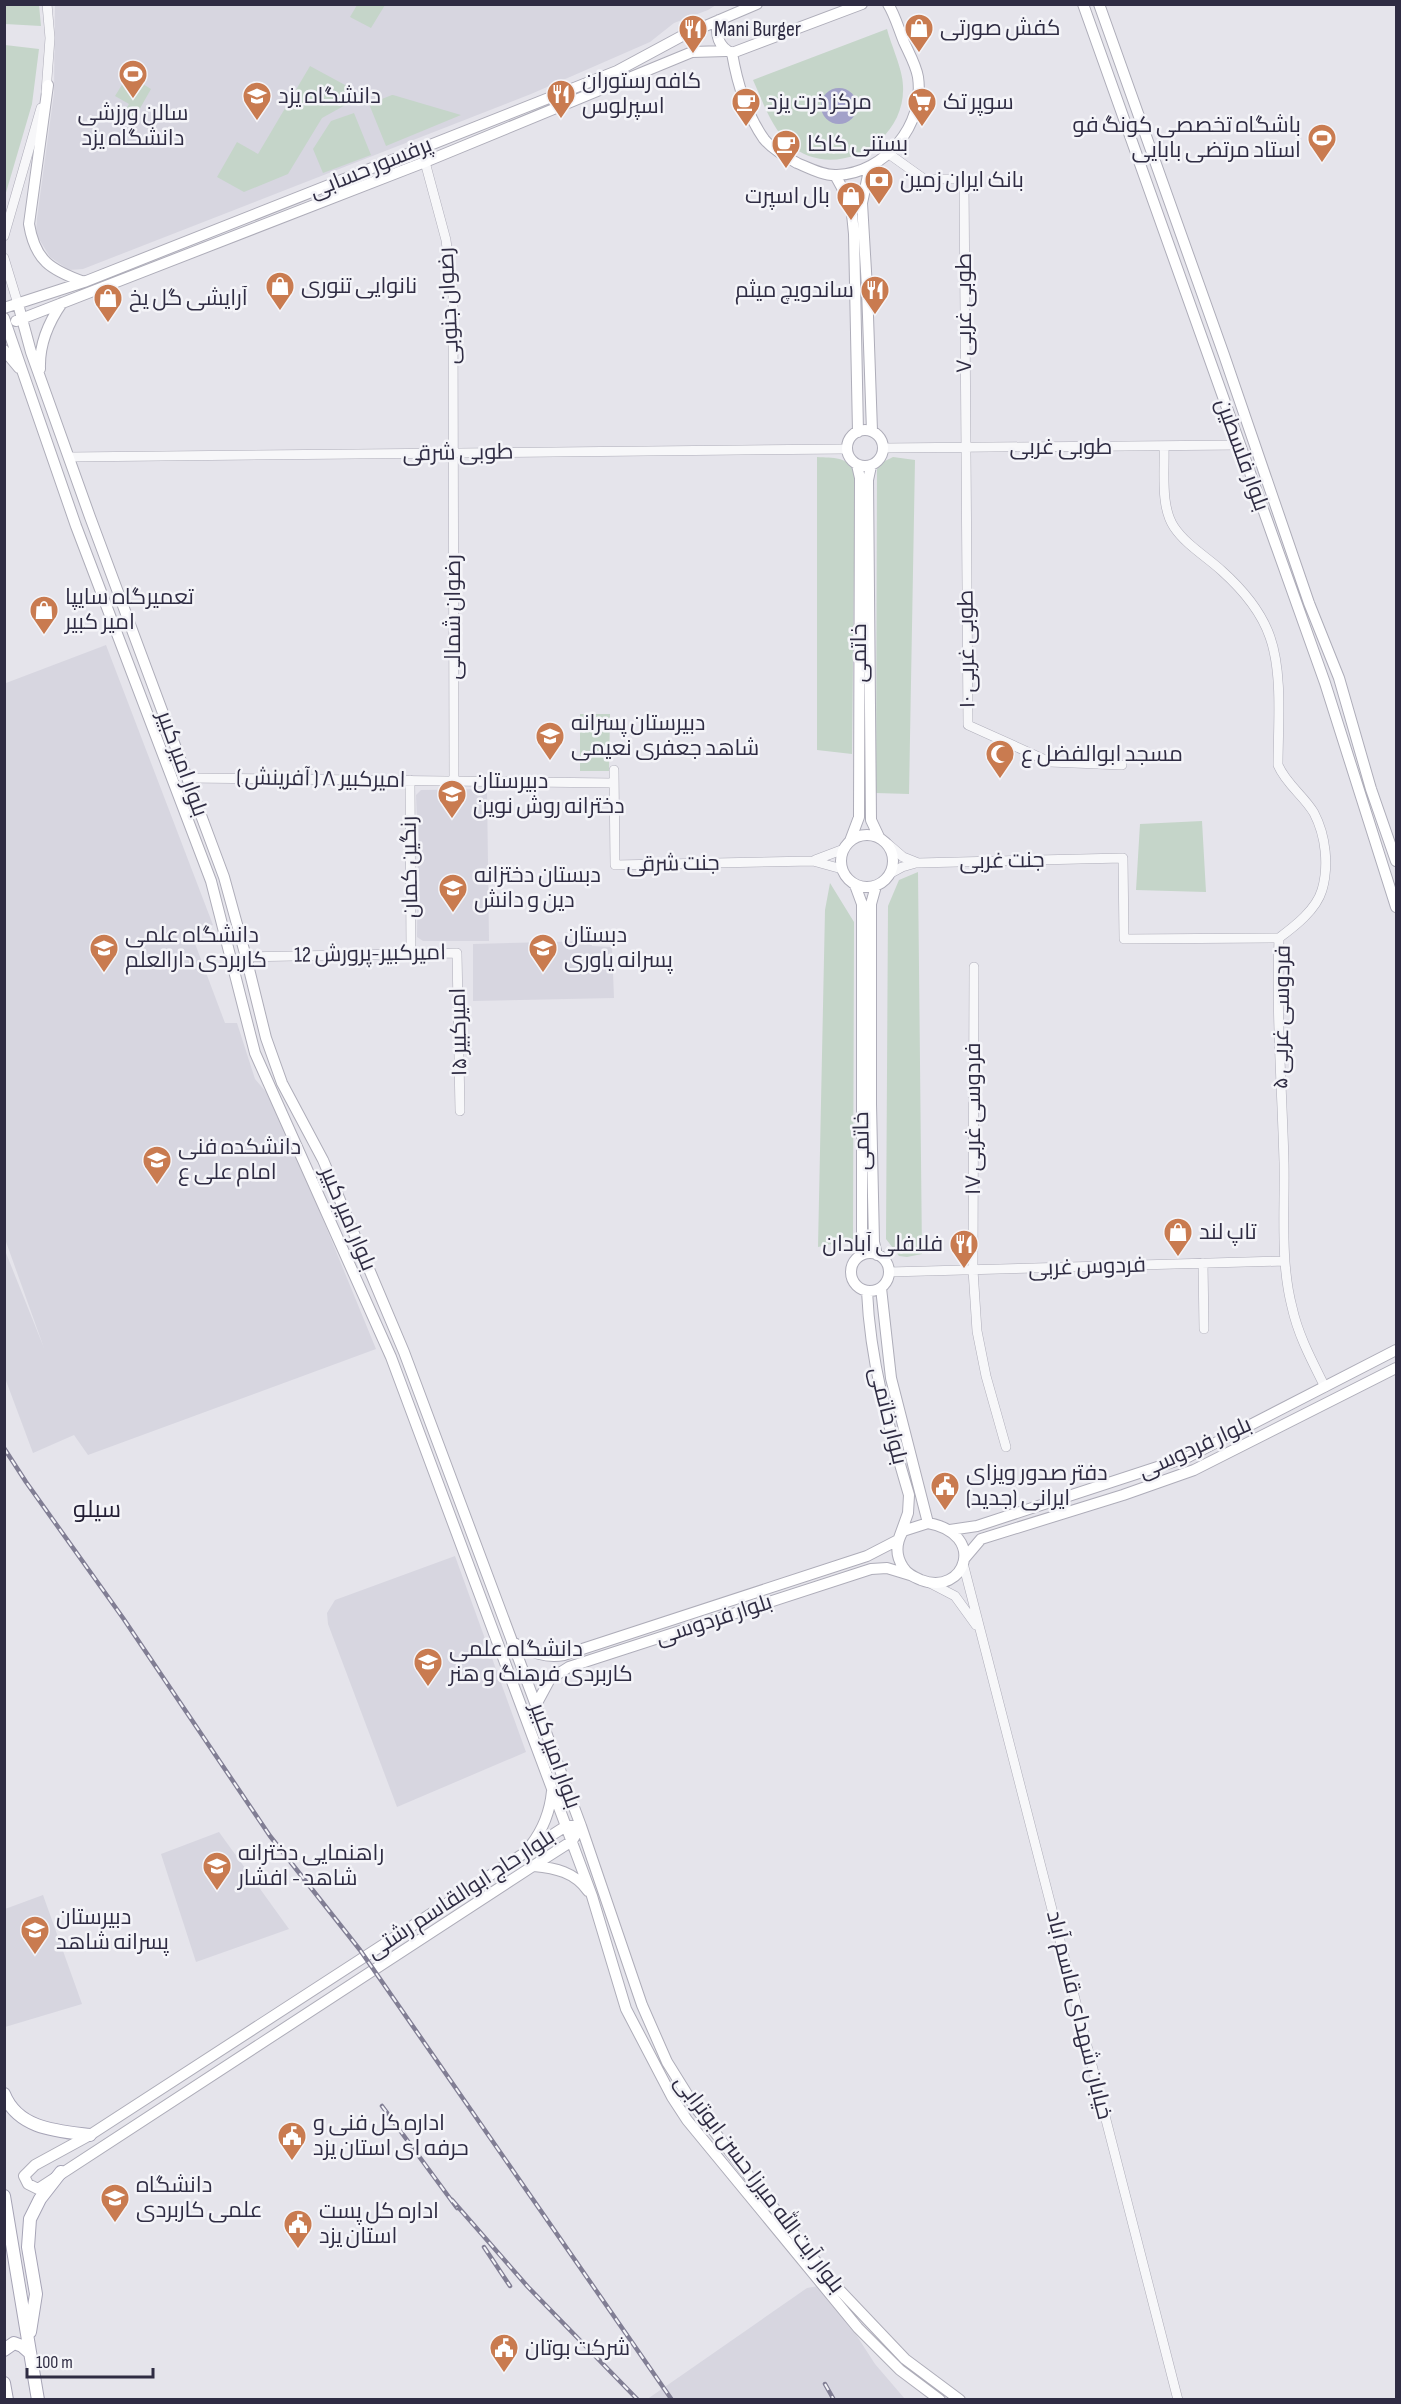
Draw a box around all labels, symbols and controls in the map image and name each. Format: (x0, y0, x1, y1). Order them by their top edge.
shop icon: کفش صورتی (903, 12, 935, 54)
restaurant icon: Mani Burger (677, 13, 709, 55)
place label: کفش صورتی (940, 15, 1061, 42)
place label: Mani Burger (714, 16, 801, 43)
sports icon: سالن ورزشی دانشگاه یزد (117, 58, 149, 100)
place label: کافه رستوران اسپرلوس (582, 68, 701, 120)
restaurant icon: کافه رستوران اسپرلوس (545, 78, 577, 120)
school or university icon: دانشگاه یزد (241, 80, 273, 122)
place label: دانشگاه یزد (278, 83, 381, 110)
cafe icon: مرکز ذرت یزد (730, 86, 762, 128)
supermarket icon: سوپر تک (906, 86, 938, 128)
place label: مرکز ذرت یزد (767, 89, 872, 116)
place label: سوپر تک (943, 89, 1014, 116)
place label: سالن ورزشی دانشگاه یزد (78, 100, 188, 152)
place label: باشگاه تخصصی کونگ فو استاد مرتضی بابایی (1073, 112, 1301, 164)
sports icon: باشگاه تخصصی کونگ فو استاد مرتضی بابایی (1306, 122, 1338, 164)
cafe icon: بستنی کاکا (770, 128, 802, 170)
street label: پرفسور حسابی (306, 131, 436, 205)
place label: بستنی کاکا (807, 131, 908, 158)
bank icon: بانک ایران زمین (863, 164, 895, 206)
place label: بانک ایران زمین (900, 167, 1024, 194)
shop icon: بال اسپرت (835, 180, 867, 222)
place label: بال اسپرت (745, 183, 830, 210)
street label: رضوان جنوبی (432, 247, 466, 365)
street label: طوبی غربی ۷ (951, 253, 978, 373)
shop icon: نانوایی تنوری (264, 270, 296, 312)
place label: نانوایی تنوری (301, 273, 417, 300)
restaurant icon: ساندویچ میثم (859, 274, 891, 316)
place label: ساندویچ میثم (735, 277, 854, 305)
shop icon: آرایشی گل یخ (92, 282, 124, 324)
place label: آرایشی گل یخ (129, 285, 248, 312)
street label: بلوار فلسطین (1209, 395, 1275, 515)
street label: طوبی غربی (1010, 434, 1112, 461)
street label: طوبی شرقی (402, 439, 514, 467)
street label: رضوان شمالی (440, 554, 467, 680)
place label: تعمیرگاه سایپا امیر کبیر (63, 584, 194, 636)
street label: طوبی غربی ۱۰ (952, 589, 982, 709)
shop icon: تعمیرگاه سایپا امیر کبیر (28, 594, 60, 636)
street label: خاتمی (846, 624, 873, 682)
street label: بلوار امیر کبیر (150, 706, 214, 821)
place label: دبیرستان پسرانه شاهد جعفری نعیمی (571, 710, 759, 762)
school or university icon: دبیرستان پسرانه شاهد جعفری نعیمی (534, 720, 566, 762)
mosque icon: مسجد ابوالفضل ع (984, 738, 1016, 780)
place label: مسجد ابوالفضل ع (1021, 741, 1183, 768)
street label: امیرکبیر ۸ ( آفرینش ) (236, 764, 406, 794)
place label: دبیرستان دخترانه روش نوین (473, 768, 625, 820)
school or university icon: دبیرستان دخترانه روش نوین (436, 778, 468, 820)
street label: رنگین کمان (396, 816, 424, 918)
street label: جنت غربی (959, 847, 1045, 875)
street label: جنت شرقی (626, 850, 720, 878)
place label: دبستان دختزانه دین و دانش (474, 862, 601, 914)
school or university icon: دبستان دختزانه دین و دانش (437, 872, 469, 914)
place label: دانشگاه علمی کاربردی دارالعلم (125, 922, 267, 975)
place label: دبستان پسرانه یاوری (564, 922, 673, 974)
school or university icon: دانشگاه علمی کاربردی دارالعلم (88, 932, 120, 974)
school or university icon: دبستان پسرانه یاوری (527, 932, 559, 974)
street label: 12 امیرکبیر-پرورش (294, 939, 446, 969)
street label: فردوسی غربی ۵ (1267, 945, 1297, 1089)
street label: امیرکبیر ۱۵ (445, 987, 473, 1077)
street label: فردوسی غربی ۱۷ (960, 1043, 987, 1195)
street label: خاتمی (848, 1111, 876, 1171)
place label: دانشکده فنی امام علی ع (178, 1134, 301, 1187)
school or university icon: دانشکده فنی امام علی ع (141, 1144, 173, 1186)
street label: بلوار امیر کبیر (313, 1161, 382, 1275)
shop icon: تاپ لند (1162, 1216, 1194, 1258)
place label: تاپ لند (1199, 1219, 1257, 1246)
restaurant icon: فلافلی آبادان (948, 1228, 980, 1270)
place label: فلافلی آبادان (822, 1231, 943, 1258)
street label: فردوس غربی (1028, 1251, 1146, 1283)
street label: بلوار خاتمی (863, 1364, 913, 1468)
street label: بلوار فردوسی (1134, 1411, 1256, 1485)
place label: دفتر صدور ویزای ایرانی (جدید) (966, 1460, 1108, 1512)
public building icon: دفتر صدور ویزای ایرانی (جدید) (929, 1470, 961, 1512)
district label: سیلو (73, 1495, 121, 1524)
street label: بلوار فردوسی (652, 1589, 776, 1651)
place label: دانشگاه علمی کاربردی فرهنگ و هنر (447, 1636, 633, 1688)
school or university icon: دانشگاه علمی کاربردی فرهنگ و هنر (412, 1646, 444, 1688)
street label: بلوار امیر کبیر (523, 1698, 587, 1813)
street label: بلوار حاج ابوالقاسم رشتی (362, 1823, 561, 1966)
place label: راهنمایی دخترانه شاهد - افشار (236, 1840, 384, 1892)
school or university icon: راهنمایی دخترانه شاهد - افشار (201, 1850, 233, 1892)
place label: دبیرستان پسرانه شاهد (56, 1904, 169, 1956)
street label: خیابان شهدای قاسم آباد (1039, 1908, 1118, 2122)
school or university icon: دبیرستان پسرانه شاهد (19, 1914, 51, 1956)
street label: بلوار آیت الله میرزا حسن ابوترابی (668, 2068, 852, 2299)
place label: اداره کل فنی و حرفه ای استان یزد (313, 2110, 469, 2162)
public building icon: اداره کل فنی و حرفه ای استان یزد (276, 2120, 308, 2162)
place label: دانشگاه علمی کاربردی (136, 2172, 262, 2224)
school or university icon: دانشگاه علمی کاربردی (99, 2182, 131, 2224)
place label: اداره کل پست استان یزد (319, 2198, 439, 2250)
public building icon: اداره کل پست استان یزد (282, 2208, 314, 2250)
public building icon: شرکت بوتان (488, 2332, 520, 2374)
place label: شرکت بوتان (525, 2335, 630, 2362)
scale bar (27, 2341, 153, 2379)
text: 100 m (36, 2352, 73, 2373)

